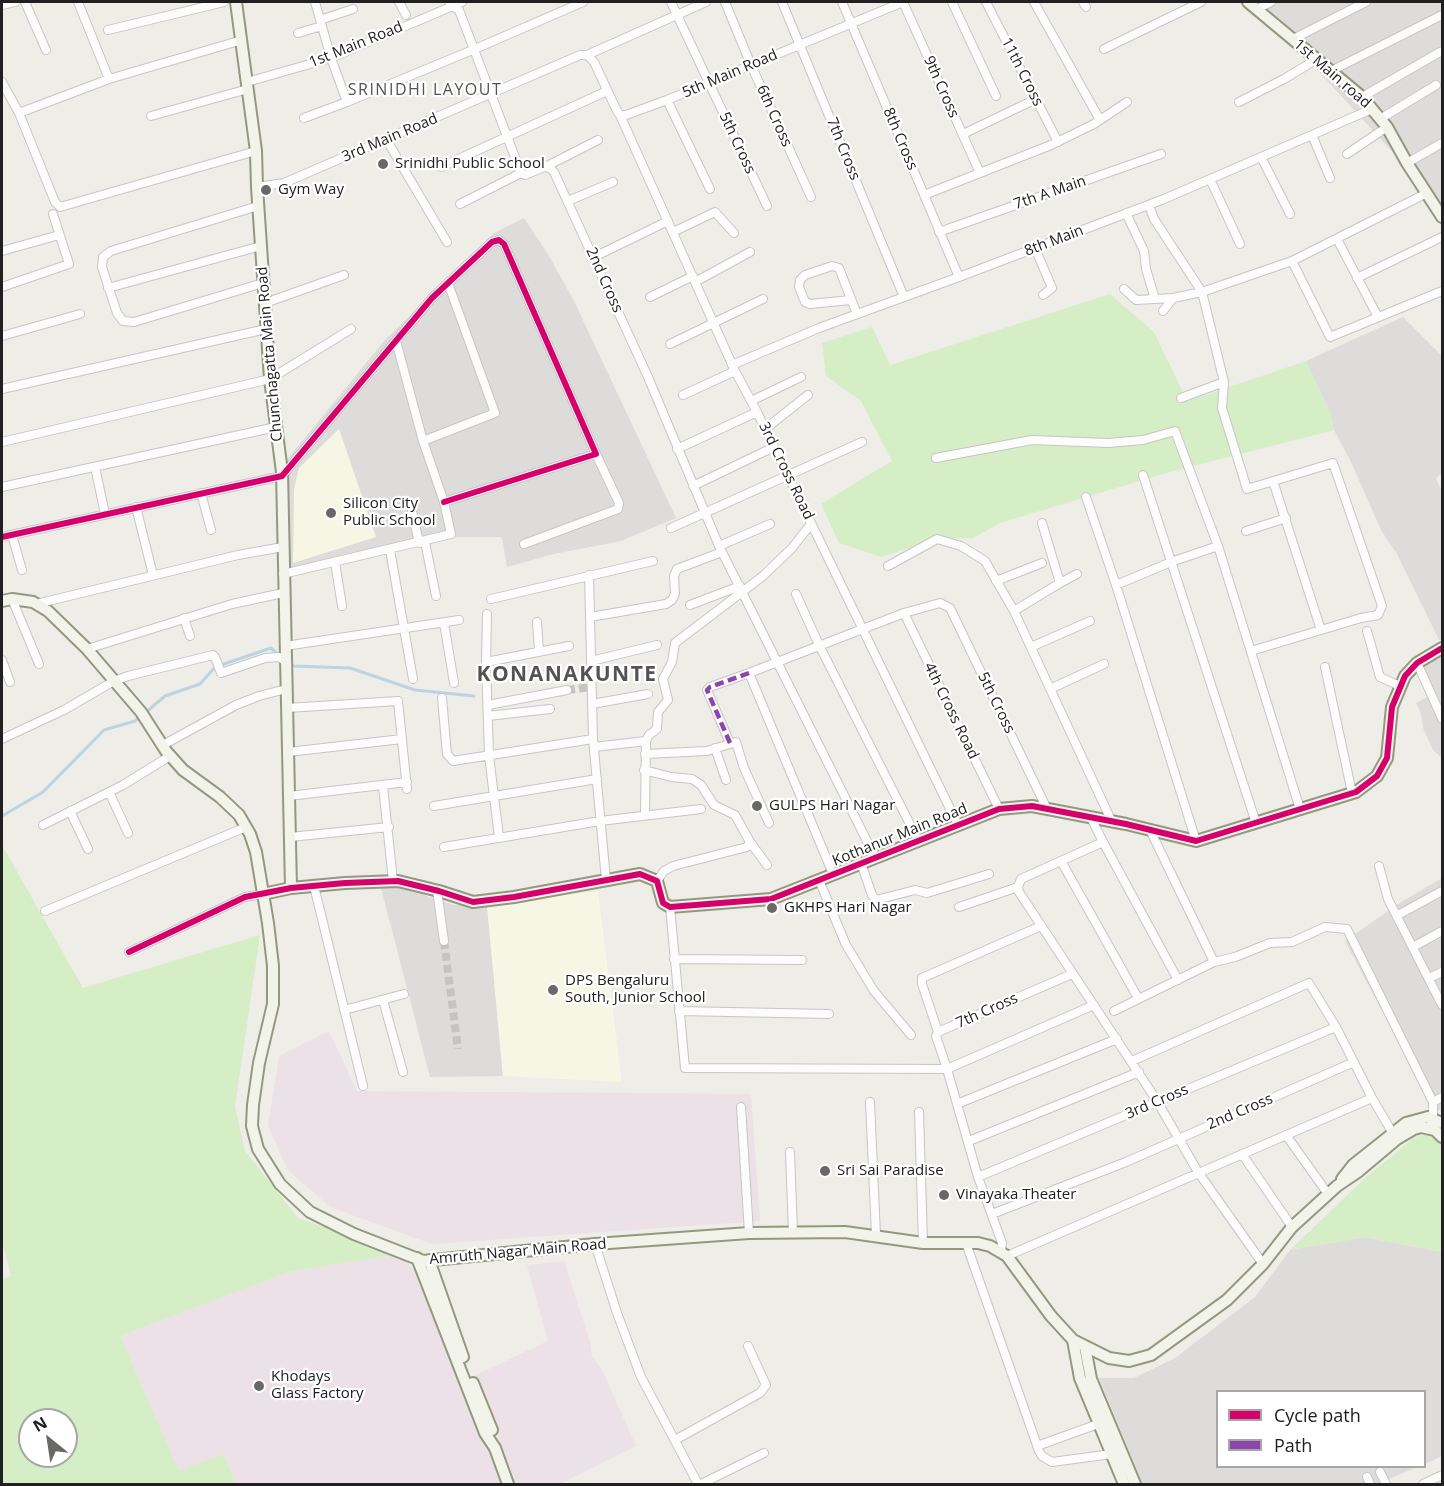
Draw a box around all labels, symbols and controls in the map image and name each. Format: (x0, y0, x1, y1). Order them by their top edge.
street label: 1st Main Road (307, 18, 405, 72)
street label: 11th Cross (997, 35, 1047, 109)
street label: 1st Main road (1290, 36, 1374, 112)
street label: 5th Main Road (680, 46, 780, 102)
street label: 9th Cross (919, 53, 963, 121)
district label: SRINIDHI LAYOUT (348, 80, 502, 100)
street label: 6th Cross (752, 82, 796, 150)
street label: 8th Cross (879, 105, 921, 173)
street label: 5th Cross (715, 109, 759, 177)
street label: 3rd Main Road (339, 110, 441, 166)
street label: 7th Cross (822, 115, 864, 183)
place label: Srinidhi Public School (395, 155, 545, 173)
marker: Srinidhi Public School (376, 157, 390, 171)
street label: 7th A Main (1012, 172, 1088, 214)
place label: Gym Way (278, 181, 344, 199)
marker: Gym Way (259, 183, 273, 197)
street label: 8th Main (1022, 222, 1086, 260)
street label: 2nd Cross (582, 244, 626, 316)
street label: Chunchagatta Main Road (253, 266, 287, 442)
street label: 3rd Cross Road (755, 419, 817, 523)
place label: Silicon City Public School (343, 495, 435, 530)
marker: Silicon City Public School (324, 506, 338, 520)
street label: 4th Cross Road (920, 660, 982, 762)
district label: KONANAKUNTE (476, 662, 658, 688)
street label: 5th Cross (973, 669, 1019, 737)
place label: GULPS Hari Nagar (769, 797, 895, 815)
marker: GULPS Hari Nagar (750, 799, 764, 813)
street label: Kothanur Main Road (830, 800, 970, 870)
place label: GKHPS Hari Nagar (784, 899, 912, 917)
marker: GKHPS Hari Nagar (765, 901, 779, 915)
place label: DPS Bengaluru South, Junior School (565, 972, 705, 1007)
marker: DPS Bengaluru South, Junior School (546, 983, 560, 997)
street label: 7th Cross (953, 989, 1021, 1033)
street label: 3rd Cross (1123, 1081, 1191, 1123)
street label: 2nd Cross (1204, 1090, 1276, 1134)
place label: Sri Sai Paradise (837, 1162, 944, 1180)
marker: Sri Sai Paradise (818, 1164, 832, 1178)
place label: Vinayaka Theater (956, 1186, 1076, 1204)
marker: Vinayaka Theater (937, 1188, 951, 1202)
street label: Amruth Nagar Main Road (429, 1235, 607, 1269)
place label: Khodays Glass Factory (271, 1368, 363, 1403)
marker: Khodays Glass Factory (252, 1379, 266, 1393)
legend (1216, 1390, 1426, 1468)
text: Cycle path (1274, 1403, 1361, 1427)
north arrow (18, 1408, 78, 1468)
text: N (29, 1411, 51, 1437)
text: Path (1274, 1433, 1312, 1457)

